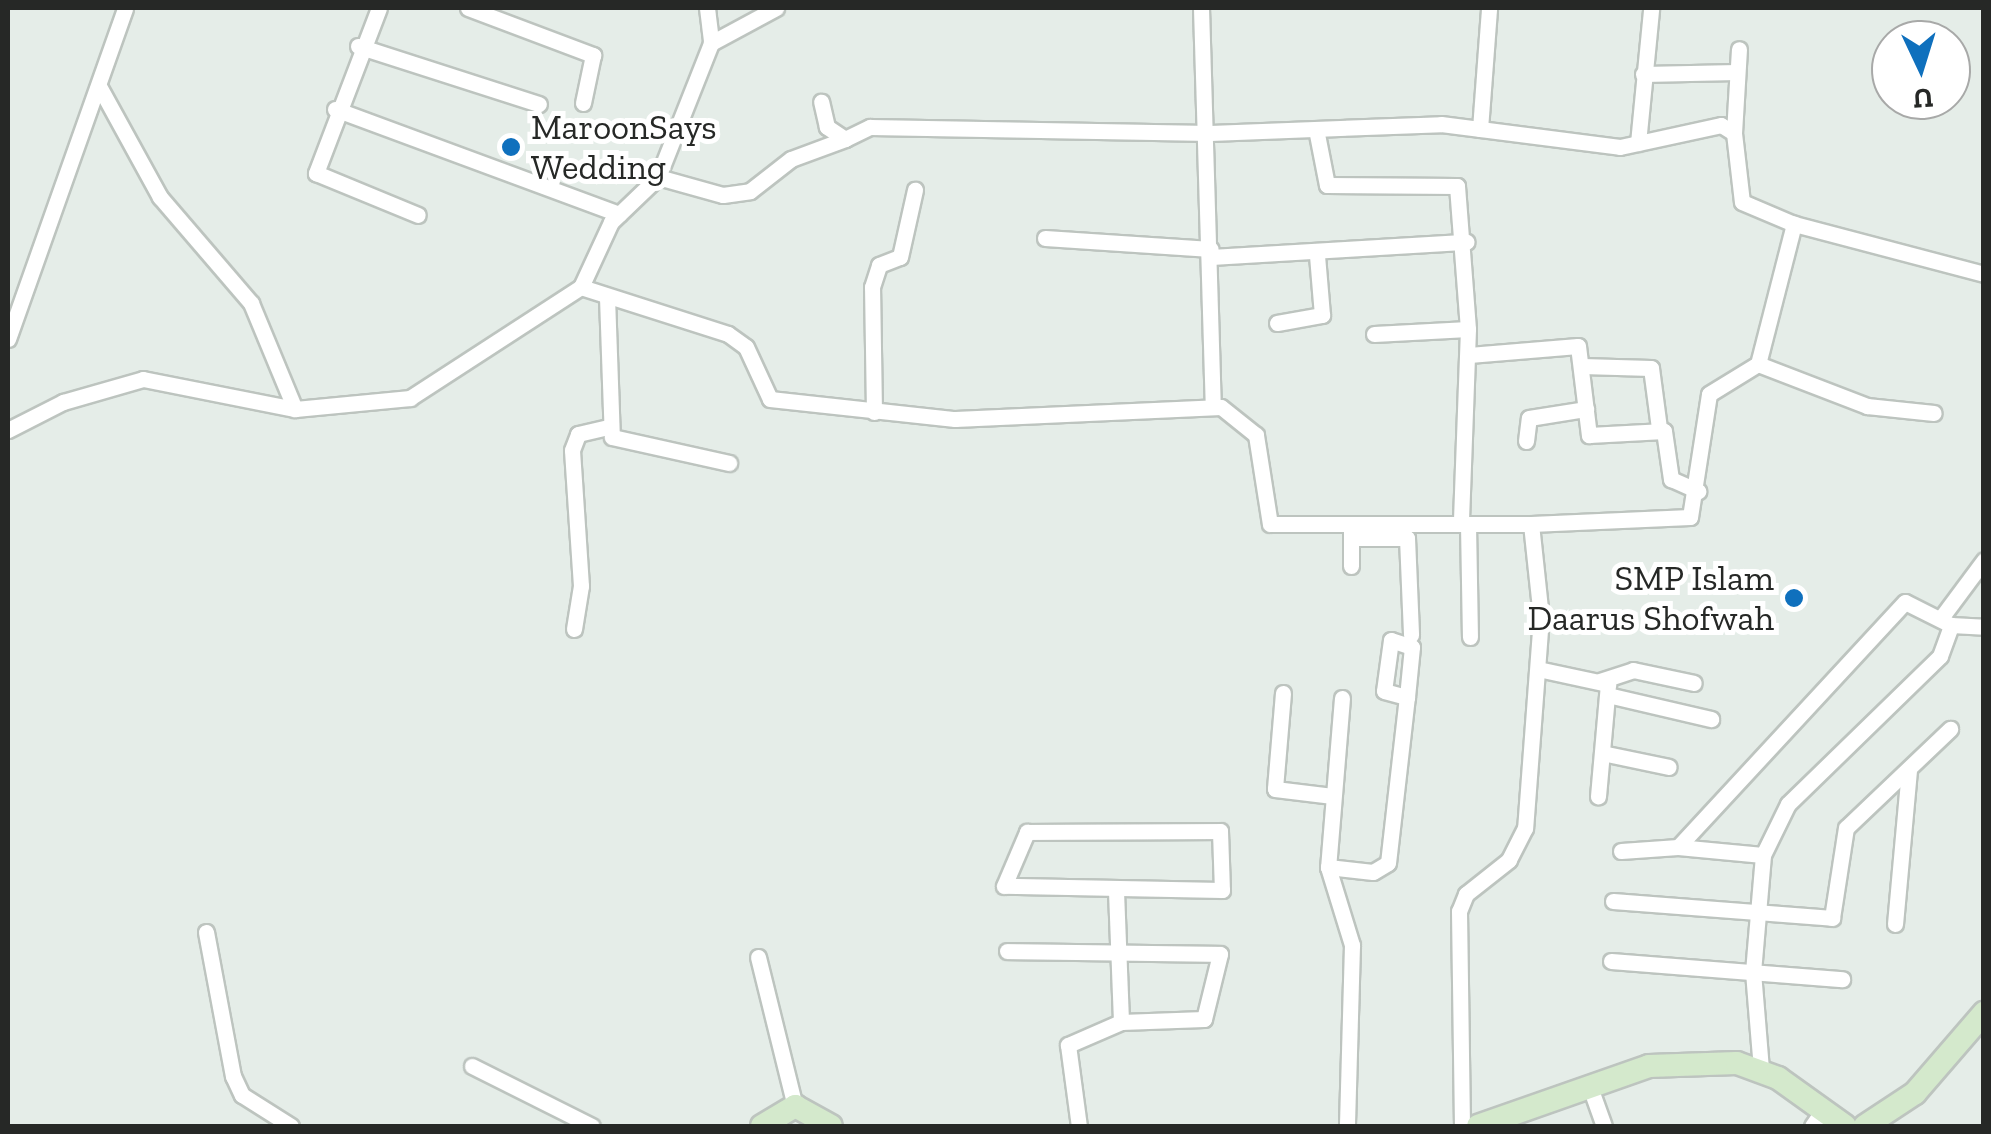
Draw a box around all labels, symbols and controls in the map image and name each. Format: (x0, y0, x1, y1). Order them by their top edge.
north arrow (1871, 20, 1971, 120)
text: U (1912, 81, 1934, 116)
place label: MaroonSays Wedding (531, 106, 717, 188)
marker: MaroonSays Wedding (500, 136, 522, 158)
place label: SMP Islam Daarus Shofwah (1527, 557, 1774, 639)
marker: SMP Islam Daarus Shofwah (1783, 587, 1805, 609)

